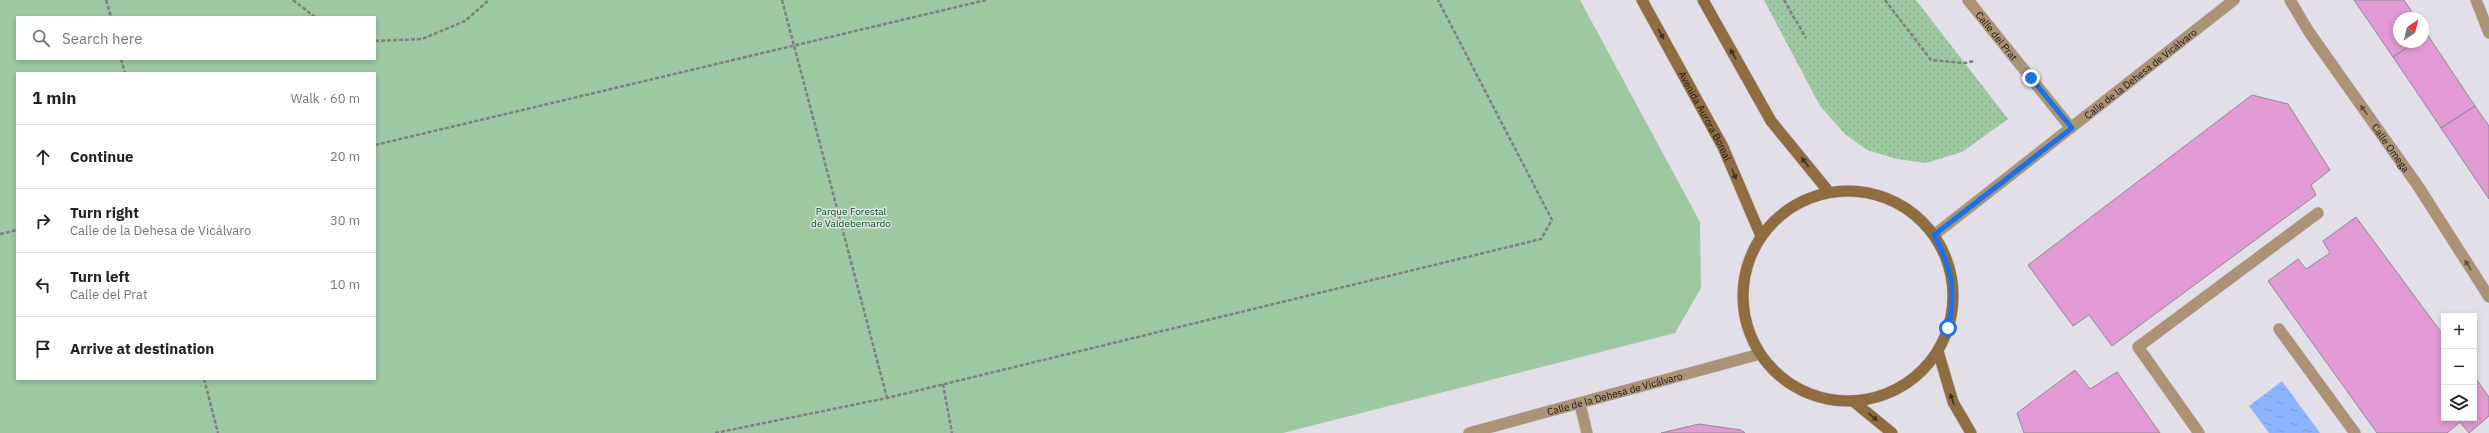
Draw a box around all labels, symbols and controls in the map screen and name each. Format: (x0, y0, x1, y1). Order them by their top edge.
street label: Calle del Prat (1973, 9, 2021, 64)
north arrow (2393, 12, 2429, 48)
search box (16, 16, 376, 60)
street label: Calle de la Dehesa de Vicálvaro (2082, 25, 2200, 122)
icon: search (30, 27, 52, 49)
one-way arrow (1657, 28, 1664, 40)
text: Search here (62, 29, 142, 48)
one-way arrow (1730, 48, 1737, 59)
street label: Avenida Aurora Boreal (1675, 69, 1734, 163)
route end (2022, 69, 2040, 87)
text: 1 min (32, 87, 76, 109)
text: Walk · 60 m (291, 90, 360, 107)
one-way arrow (2360, 105, 2368, 116)
street label: Calle Omega (2369, 121, 2413, 175)
icon: ahead (32, 146, 54, 168)
text: Continue (70, 147, 134, 166)
text: 20 m (330, 148, 360, 165)
one-way arrow (1800, 156, 1809, 167)
one-way arrow (1732, 168, 1738, 180)
text: Turn right (70, 203, 139, 222)
park label: Parque Forestal de Valdebernardo (811, 205, 891, 230)
icon: right (32, 210, 54, 232)
text: 30 m (330, 212, 360, 229)
text: Calle de la Dehesa de Vicálvaro (70, 222, 251, 239)
one-way arrow (2464, 260, 2472, 270)
text: Turn left (70, 267, 130, 286)
icon: left (32, 274, 54, 296)
text: 10 m (330, 276, 360, 293)
text: Calle del Prat (70, 286, 147, 303)
map controls (2441, 313, 2477, 421)
button: + (2441, 313, 2477, 349)
route start (1939, 319, 1957, 337)
icon: arrive (32, 338, 54, 360)
text: Arrive at destination (70, 339, 214, 358)
button: − (2441, 349, 2477, 385)
street label: Calle de la Dehesa de Vicálvaro (1546, 369, 1684, 418)
button: layers (2441, 385, 2477, 421)
one-way arrow (1949, 393, 1955, 405)
one-way arrow (1867, 413, 1878, 421)

